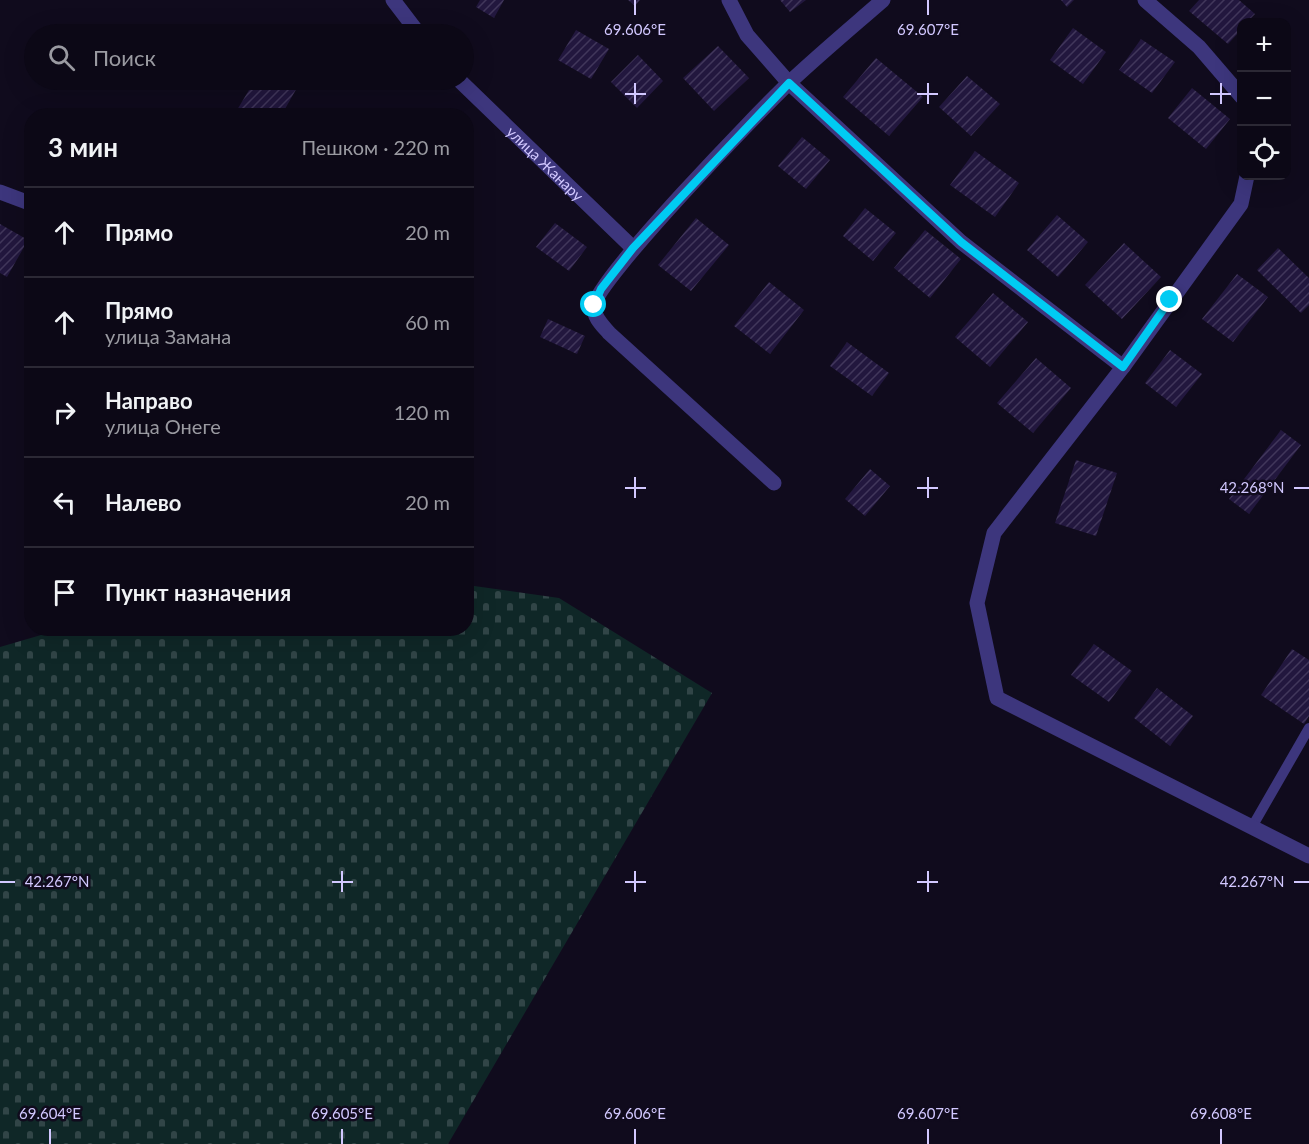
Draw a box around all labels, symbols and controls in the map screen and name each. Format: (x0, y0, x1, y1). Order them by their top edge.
map controls (1237, 18, 1291, 180)
button: + (1237, 18, 1291, 72)
text: 69.606°E (604, 20, 666, 38)
text: 69.607°E (897, 20, 959, 38)
search box (24, 24, 474, 90)
icon: search (45, 41, 78, 74)
text: Поиск (93, 44, 156, 71)
button: − (1237, 72, 1291, 126)
street label: улица Жанару (503, 122, 588, 205)
button: locate (1237, 126, 1291, 180)
text: 3 мин (48, 131, 118, 163)
text: Пешком · 220 m (301, 135, 450, 159)
icon: ahead (48, 216, 81, 249)
text: Прямо (105, 219, 173, 246)
text: 20 m (405, 220, 450, 244)
route end (1156, 286, 1182, 312)
route start (580, 291, 606, 317)
text: Прямо (105, 297, 173, 324)
icon: ahead (48, 306, 81, 339)
text: 60 m (405, 310, 450, 334)
text: улица Замана (105, 324, 231, 348)
text: Направо (105, 387, 193, 414)
icon: right (48, 396, 81, 429)
text: 120 m (394, 400, 450, 424)
text: улица Онеге (105, 414, 221, 438)
text: 42.268°N (1220, 478, 1284, 496)
icon: left (48, 486, 81, 519)
text: Налево (105, 489, 181, 516)
text: 20 m (405, 490, 450, 514)
icon: arrive (48, 576, 81, 609)
text: Пункт назначения (105, 579, 291, 606)
text: 42.267°N (25, 872, 89, 890)
text: 42.267°N (1220, 872, 1284, 890)
text: 69.604°E (19, 1104, 81, 1122)
text: 69.605°E (311, 1104, 373, 1122)
text: 69.606°E (604, 1104, 666, 1122)
text: 69.607°E (897, 1104, 959, 1122)
text: 69.608°E (1190, 1104, 1252, 1122)

